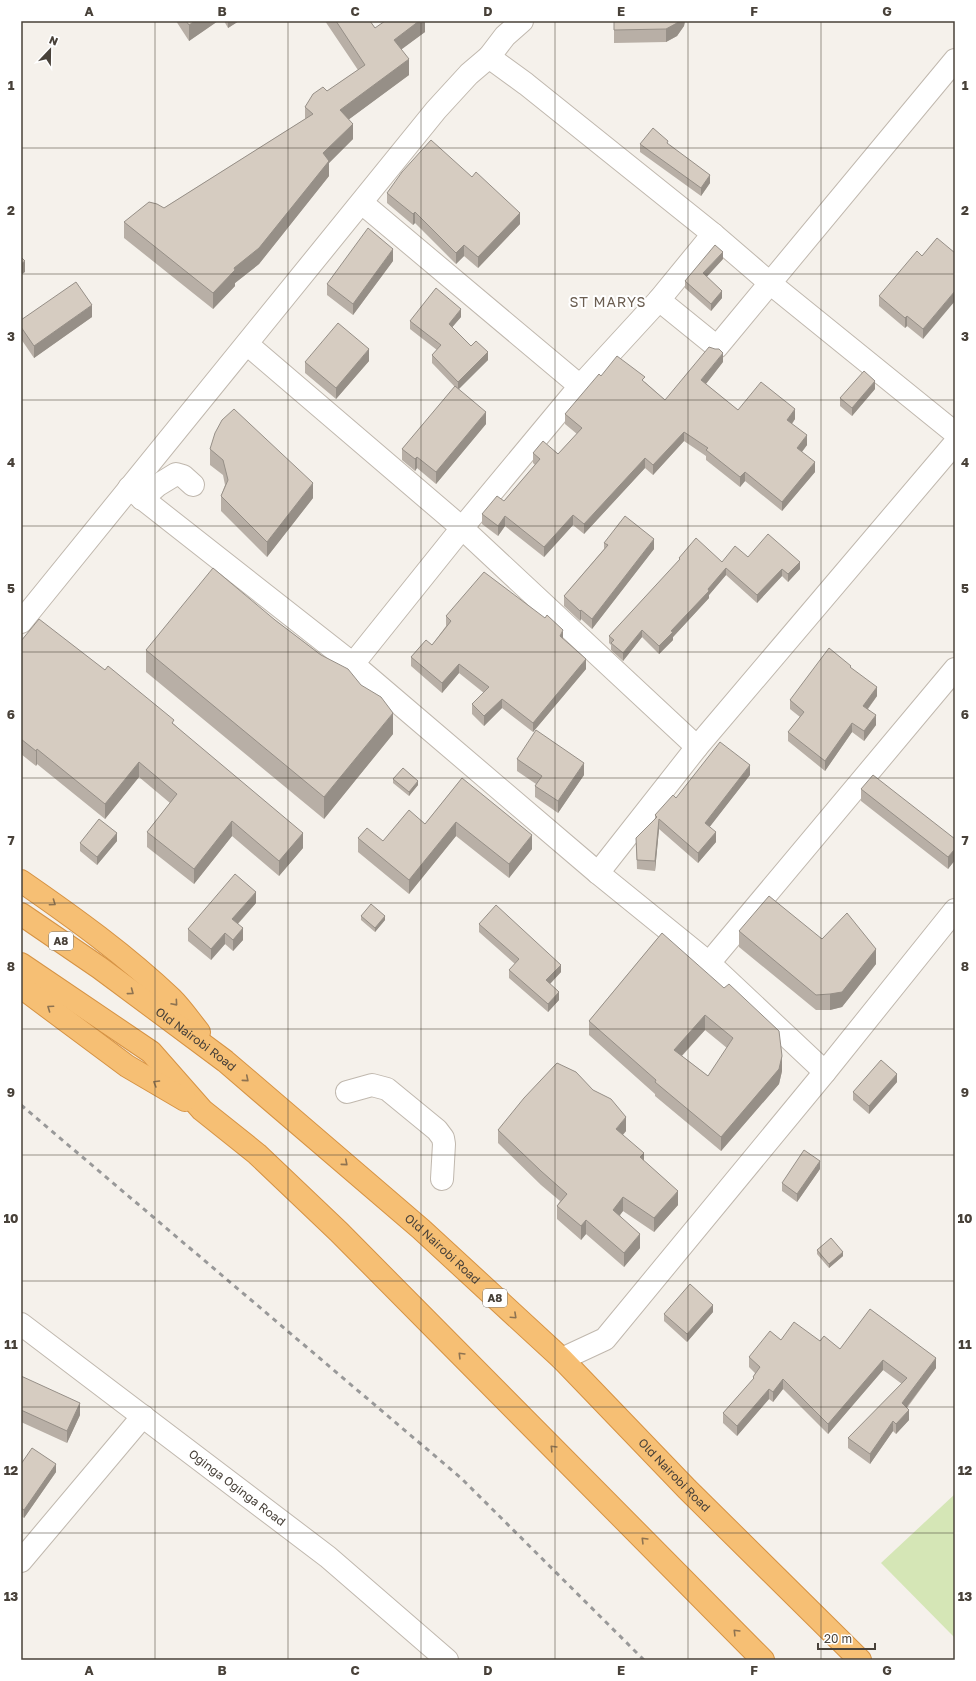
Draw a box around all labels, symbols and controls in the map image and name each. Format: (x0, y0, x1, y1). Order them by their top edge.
text: A (84, 3, 94, 19)
text: B (217, 3, 227, 19)
text: C (350, 3, 360, 19)
text: D (483, 3, 493, 19)
text: E (617, 3, 625, 19)
text: F (750, 3, 758, 19)
text: G (882, 3, 892, 19)
north arrow (30, 30, 70, 70)
text: N (48, 33, 60, 48)
text: 1 (8, 77, 15, 93)
text: 1 (962, 77, 969, 93)
text: 2 (7, 202, 15, 218)
text: 2 (961, 202, 969, 218)
district label: ST MARYS (569, 293, 647, 310)
text: 3 (7, 328, 15, 344)
text: 3 (961, 328, 969, 344)
text: 4 (7, 454, 15, 470)
text: 4 (961, 454, 969, 470)
text: 5 (7, 580, 15, 596)
text: 5 (961, 580, 969, 596)
text: 6 (7, 706, 15, 722)
text: 6 (961, 706, 969, 722)
text: 7 (7, 832, 15, 848)
text: 7 (961, 832, 969, 848)
one-way arrow (49, 898, 56, 906)
road number: A8 (49, 932, 73, 950)
text: 8 (7, 958, 15, 974)
text: 8 (961, 958, 969, 974)
one-way arrow (127, 987, 134, 994)
one-way arrow (171, 998, 178, 1005)
street label: Old Nairobi Road (153, 1004, 239, 1074)
one-way arrow (47, 1005, 54, 1013)
one-way arrow (241, 1074, 249, 1081)
one-way arrow (153, 1080, 160, 1087)
text: 9 (7, 1084, 15, 1100)
text: 9 (961, 1084, 969, 1100)
one-way arrow (340, 1159, 347, 1166)
text: 10 (3, 1210, 19, 1226)
street label: Old Nairobi Road (402, 1210, 484, 1287)
text: 10 (957, 1210, 973, 1226)
road number: A8 (483, 1289, 507, 1307)
one-way arrow (510, 1311, 517, 1318)
text: 11 (4, 1336, 18, 1352)
text: 11 (958, 1336, 972, 1352)
one-way arrow (458, 1352, 466, 1360)
street label: Old Nairobi Road (635, 1435, 714, 1515)
one-way arrow (550, 1445, 558, 1453)
street label: Oginga Oginga Road (186, 1446, 289, 1529)
text: 12 (4, 1462, 18, 1478)
text: 12 (958, 1462, 972, 1478)
one-way arrow (641, 1537, 649, 1545)
text: 13 (4, 1588, 18, 1604)
text: 13 (958, 1588, 972, 1604)
scale bar (818, 1625, 875, 1651)
one-way arrow (733, 1629, 741, 1637)
text: 20 m (824, 1631, 852, 1646)
text: A (84, 1662, 94, 1678)
text: B (217, 1662, 227, 1678)
text: C (350, 1662, 360, 1678)
text: D (483, 1662, 493, 1678)
text: E (617, 1662, 625, 1678)
text: F (750, 1662, 758, 1678)
text: G (882, 1662, 892, 1678)

